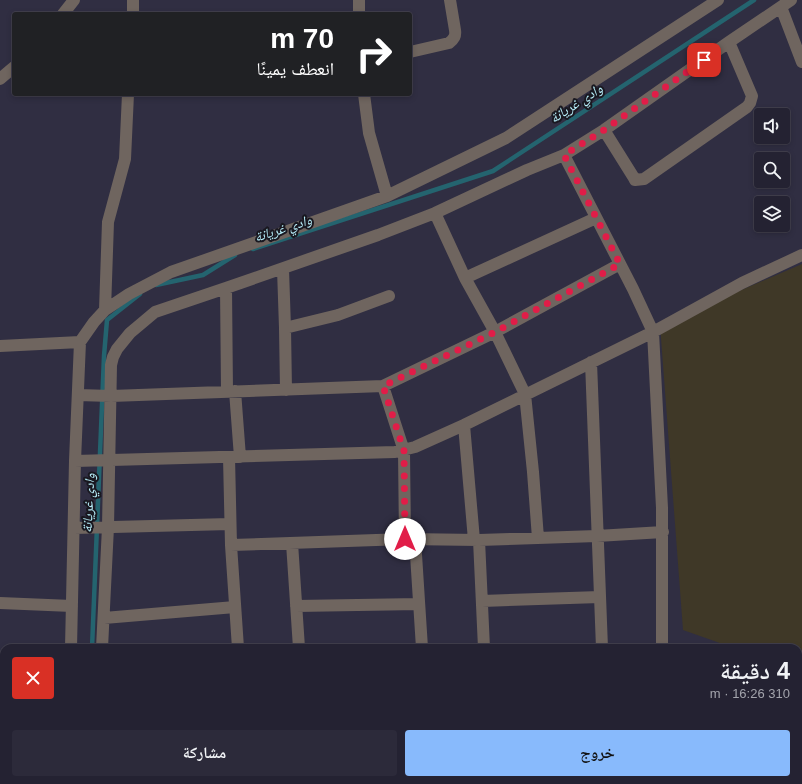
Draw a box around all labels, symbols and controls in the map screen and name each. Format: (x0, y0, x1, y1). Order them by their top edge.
text: 70 m (270, 23, 334, 54)
icon: right (348, 28, 400, 80)
pin (687, 43, 721, 77)
icon: arrive (693, 49, 715, 71)
text: انعطف يمينًا (256, 59, 334, 79)
water label: وادي غريانة (547, 80, 608, 129)
map controls (754, 108, 790, 232)
button: sound (754, 108, 790, 144)
button: search (754, 152, 790, 188)
button: layers (754, 196, 790, 232)
water label: وادي غريانة (252, 211, 315, 248)
water label: وادي غريانة (78, 472, 101, 533)
position arrow (384, 518, 426, 560)
button: close (12, 657, 54, 699)
text: 4 دقيقة (720, 657, 790, 684)
text: 310 m · 16:26 (710, 686, 790, 701)
button: مشاركة (12, 730, 397, 776)
button: خروج (405, 730, 790, 776)

